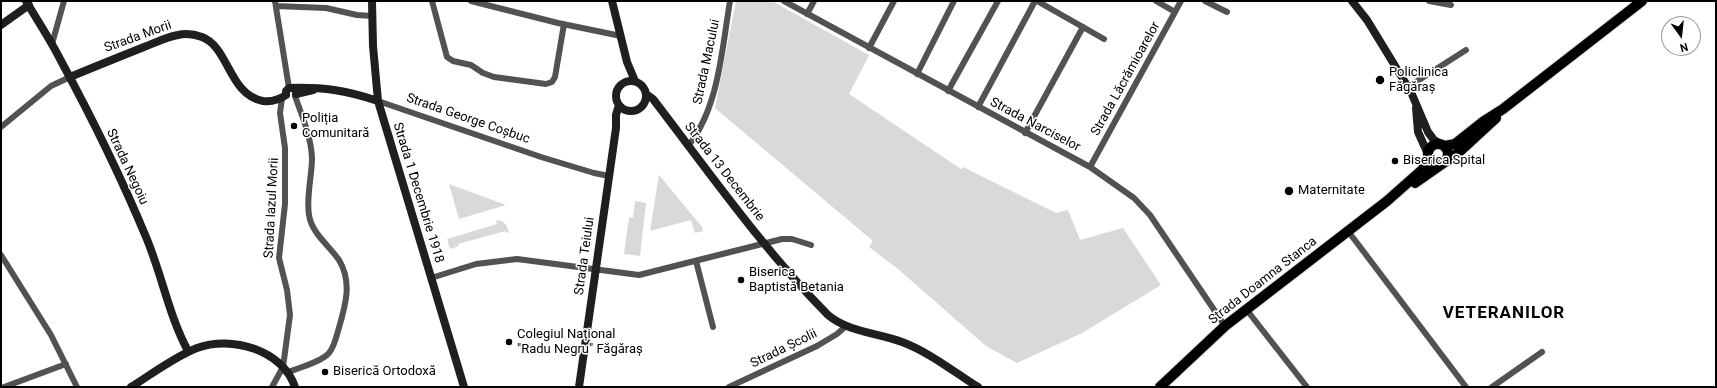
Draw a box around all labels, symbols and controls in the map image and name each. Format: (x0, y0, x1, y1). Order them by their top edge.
north arrow (1661, 16, 1701, 56)
street label: Strada Morii (102, 18, 174, 56)
street label: Strada Macului (690, 18, 724, 106)
street label: Strada Lăcrămioarelor (1088, 19, 1164, 139)
text: N (1679, 40, 1689, 54)
place label: Policlinica Făgăraș (1389, 65, 1448, 96)
marker: Policlinica Făgăraș (1374, 74, 1386, 86)
street label: Strada George Coșbuc (404, 91, 532, 147)
street label: Strada Narciselor (987, 95, 1083, 155)
place label: Poliția Comunitară (302, 111, 369, 142)
street label: Strada 13 Decembrie (681, 120, 767, 224)
marker: Poliția Comunitară (289, 121, 299, 131)
street label: Strada 1 Decembrie 1918 (389, 121, 447, 265)
street label: Strada Negoiu (103, 127, 151, 207)
place label: Biserica Spital (1403, 153, 1485, 169)
marker: Biserica Spital (1390, 156, 1400, 166)
street label: Strada Iazul Morii (262, 157, 282, 259)
place label: Maternitate (1298, 183, 1365, 199)
marker: Maternitate (1283, 185, 1295, 197)
street label: Strada Teiului (572, 216, 598, 296)
street label: Strada Doamna Stanca (1206, 234, 1320, 328)
place label: Biserica Baptistă Betania (749, 265, 844, 296)
marker: Biserica Baptistă Betania (736, 275, 746, 285)
district label: VETERANILOR (1443, 304, 1565, 324)
street label: Strada Școlii (748, 326, 820, 372)
place label: Colegiul Național "Radu Negru" Făgăraș (517, 327, 643, 358)
marker: Colegiul Național "Radu Negru" Făgăraș (504, 337, 514, 347)
place label: Biserică Ortodoxă (333, 364, 436, 380)
marker: Biserică Ortodoxă (320, 367, 330, 377)

